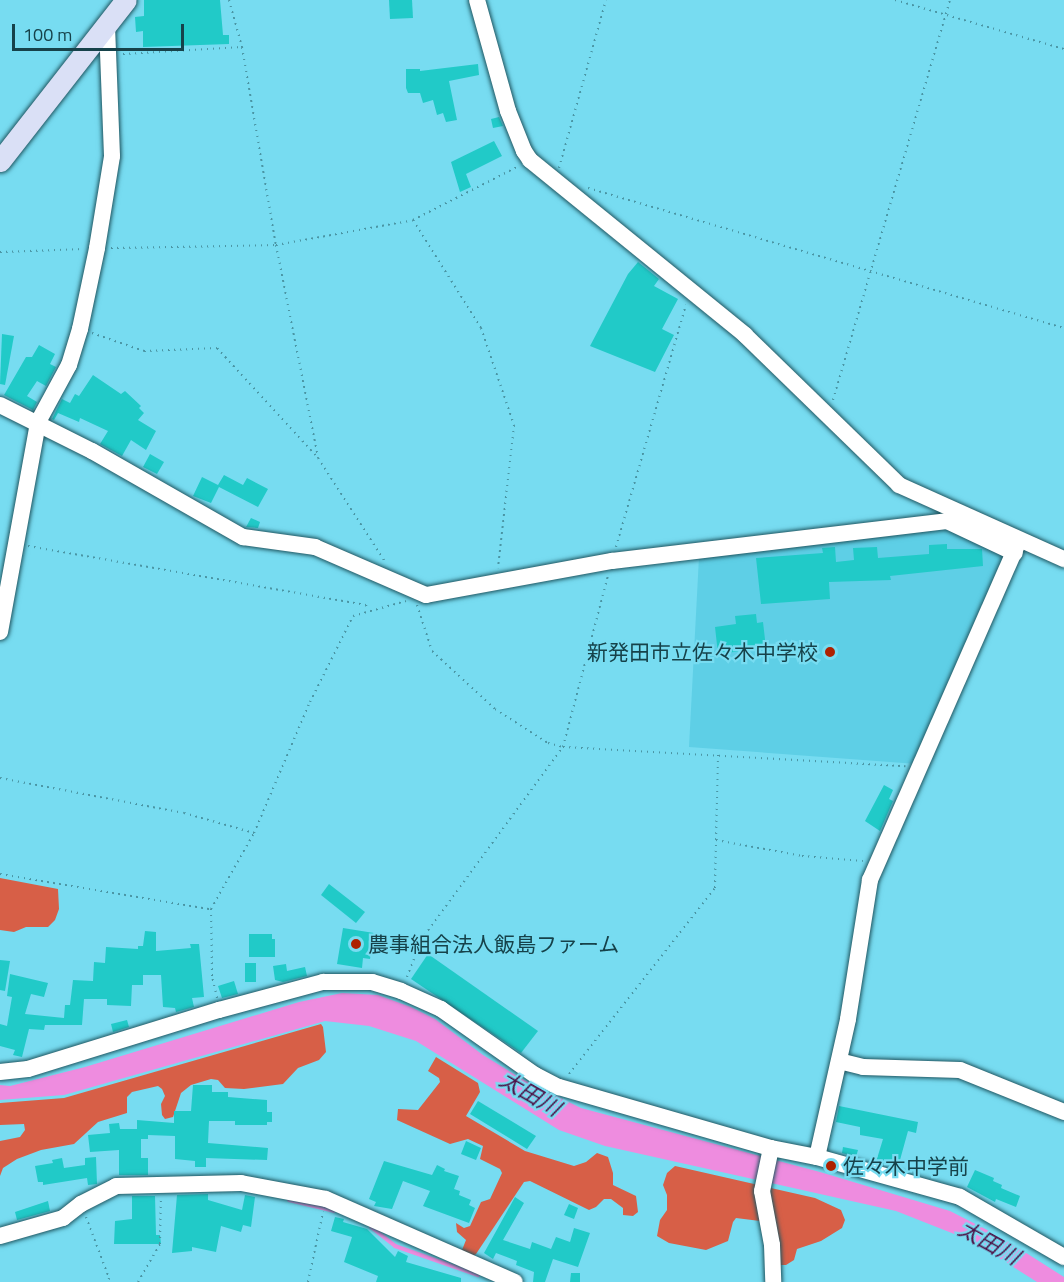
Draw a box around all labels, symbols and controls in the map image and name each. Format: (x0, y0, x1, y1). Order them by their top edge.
scale bar (15, 12, 188, 50)
text: 100 m (23, 21, 72, 48)
place label: 新発田市立佐々木中学校 (587, 639, 818, 665)
marker: 新発田市立佐々木中学校 (823, 645, 837, 659)
place label: 農事組合法人飯島ファーム (368, 931, 620, 957)
marker: 農事組合法人飯島ファーム (349, 937, 363, 951)
water label: 太田川 (495, 1066, 565, 1122)
place label: 佐々木中学前 (843, 1153, 969, 1179)
marker: 佐々木中学前 (824, 1159, 838, 1173)
water label: 太田川 (954, 1215, 1024, 1271)

